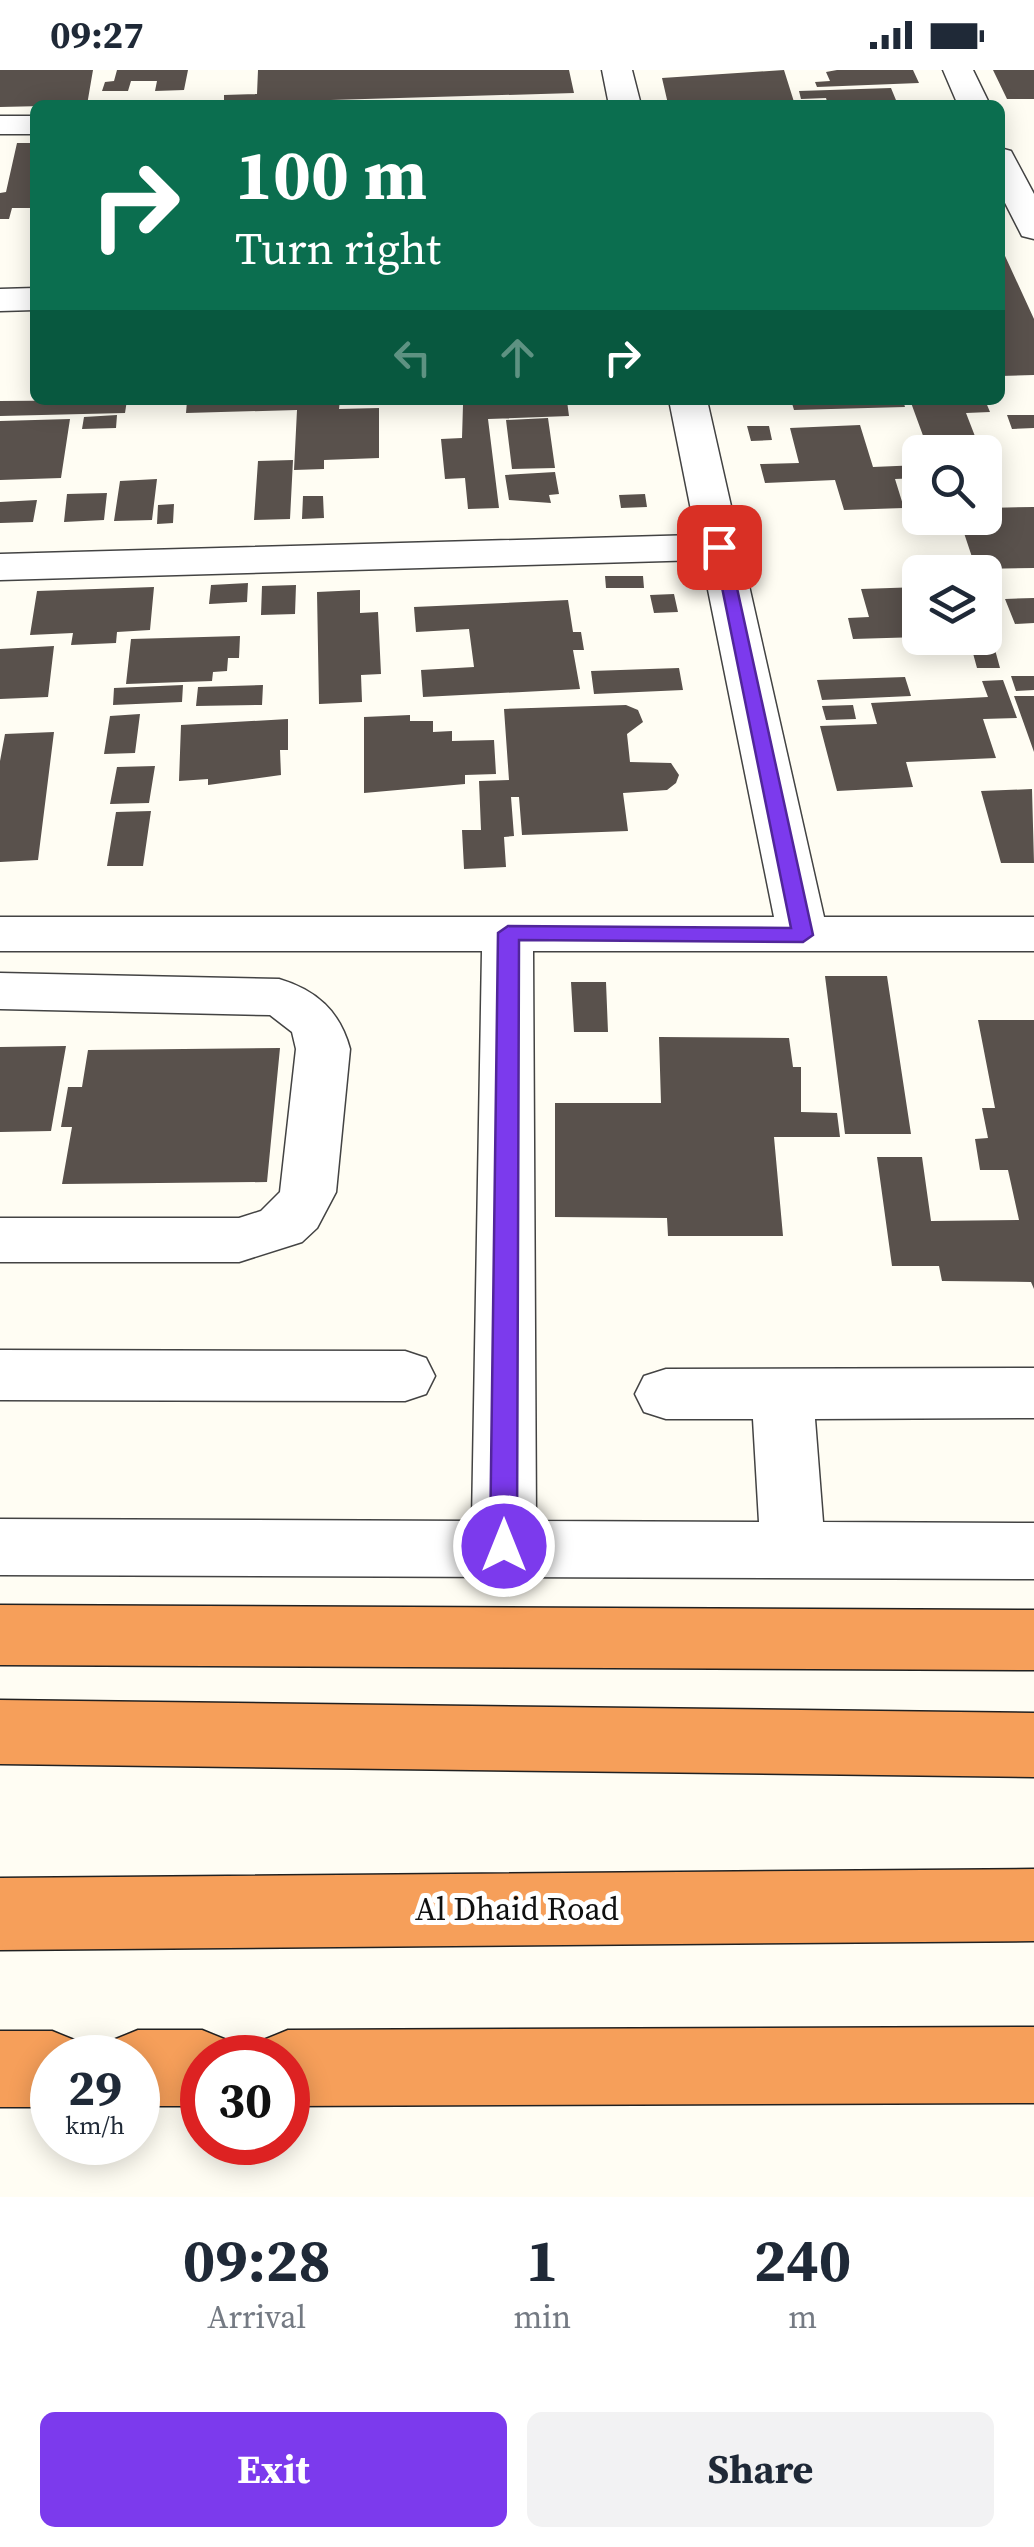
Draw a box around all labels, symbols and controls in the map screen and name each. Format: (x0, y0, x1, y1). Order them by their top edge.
text: 09:27 (50, 9, 144, 61)
text: 100 m (235, 126, 427, 222)
icon: right (70, 140, 200, 270)
text: Turn right (235, 217, 441, 279)
icon: left (385, 330, 440, 385)
icon: ahead (490, 330, 545, 385)
icon: right (595, 330, 650, 385)
map controls (902, 435, 1002, 655)
button: search (902, 435, 1002, 535)
pin (677, 505, 762, 590)
icon: arrive (692, 520, 747, 575)
button: layers (902, 555, 1002, 655)
position arrow (452, 1494, 556, 1598)
street label: Al Dhaid Road (415, 1887, 619, 1931)
speed limit sign: 30 (180, 2035, 310, 2165)
text: 29 (68, 2053, 122, 2122)
text: km/h (65, 2108, 125, 2142)
text: 09:28 (183, 2219, 331, 2301)
text: 1 (526, 2219, 559, 2301)
text: 240 (754, 2219, 851, 2301)
text: Arrival (207, 2295, 306, 2339)
text: min (513, 2295, 571, 2339)
text: m (788, 2295, 817, 2339)
button: Exit (40, 2412, 507, 2527)
button: Share (527, 2412, 994, 2527)

